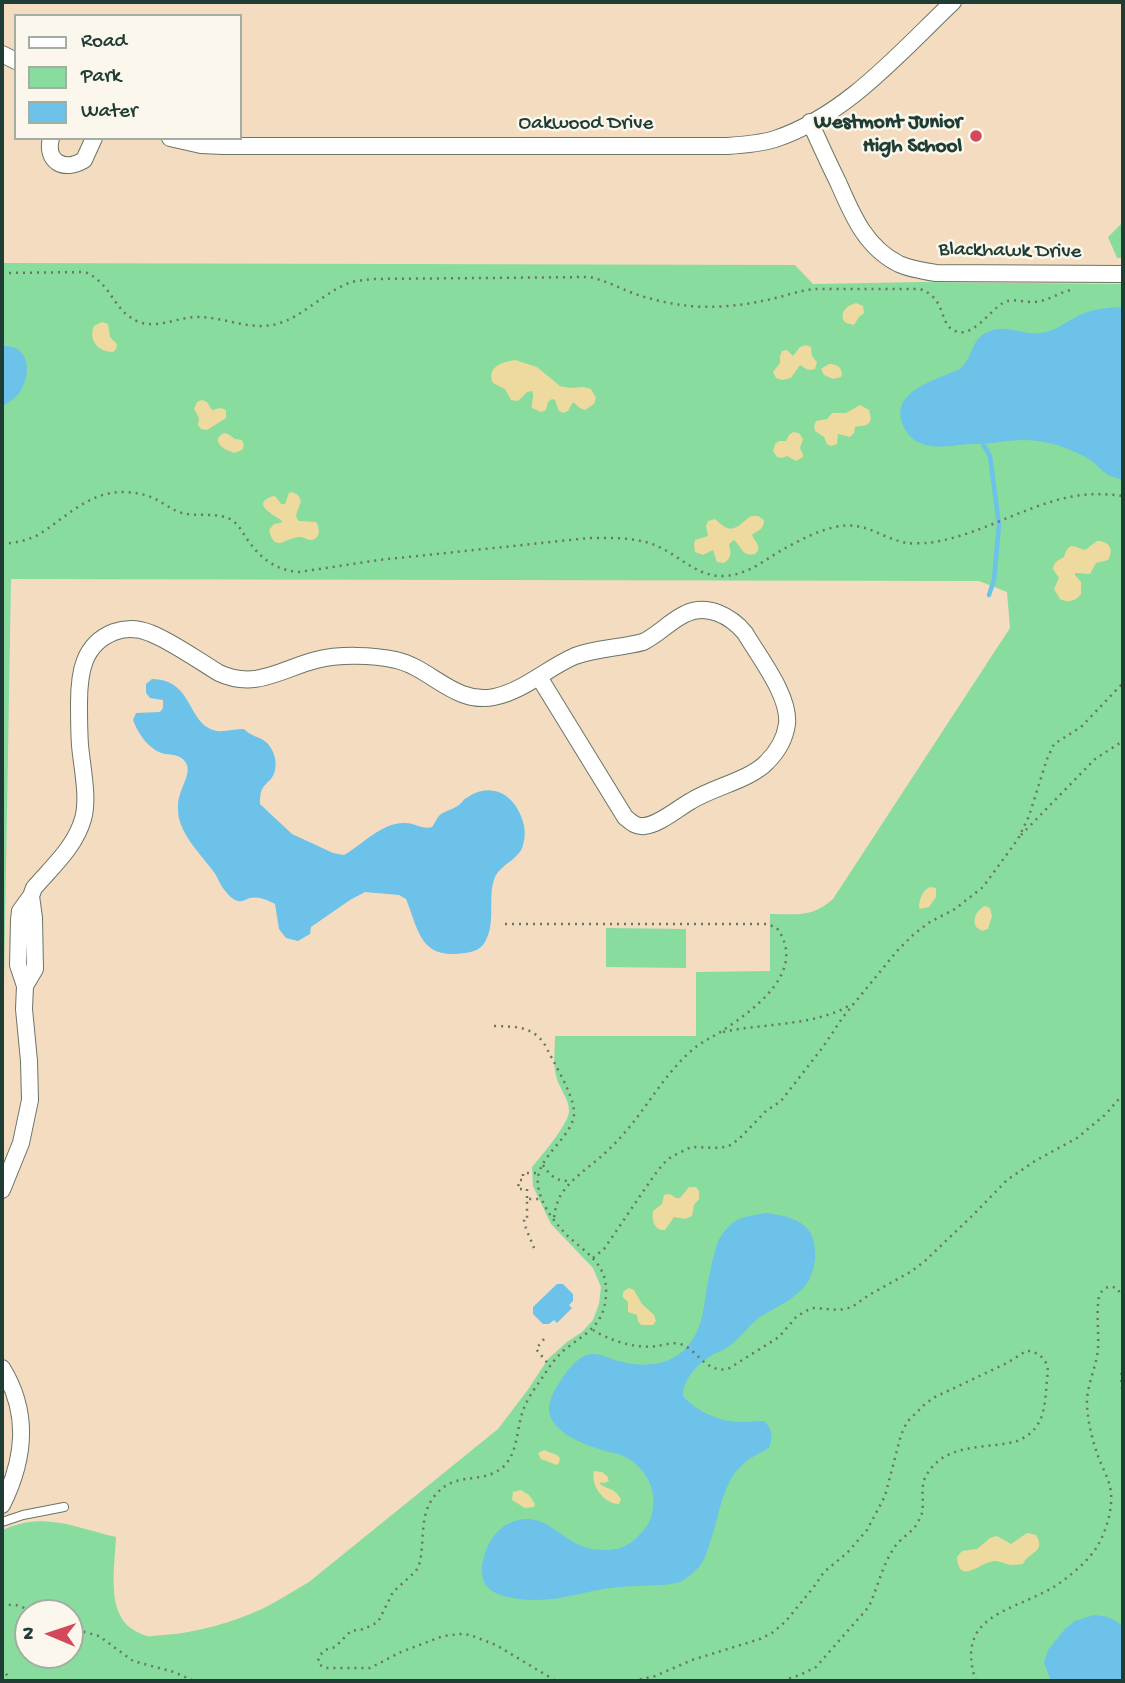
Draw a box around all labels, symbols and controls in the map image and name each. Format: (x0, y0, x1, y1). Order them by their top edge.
legend (14, 14, 242, 140)
text: Road (81, 30, 127, 55)
text: Park (81, 65, 121, 90)
text: Water (81, 100, 137, 125)
place label: Westmont Junior High School (814, 111, 962, 161)
street label: Oakwood Drive (519, 112, 653, 138)
marker: Westmont Junior High School (968, 128, 984, 144)
street label: Blackhawk Drive (938, 238, 1082, 266)
north arrow (14, 1599, 84, 1669)
text: N (18, 1627, 41, 1640)

